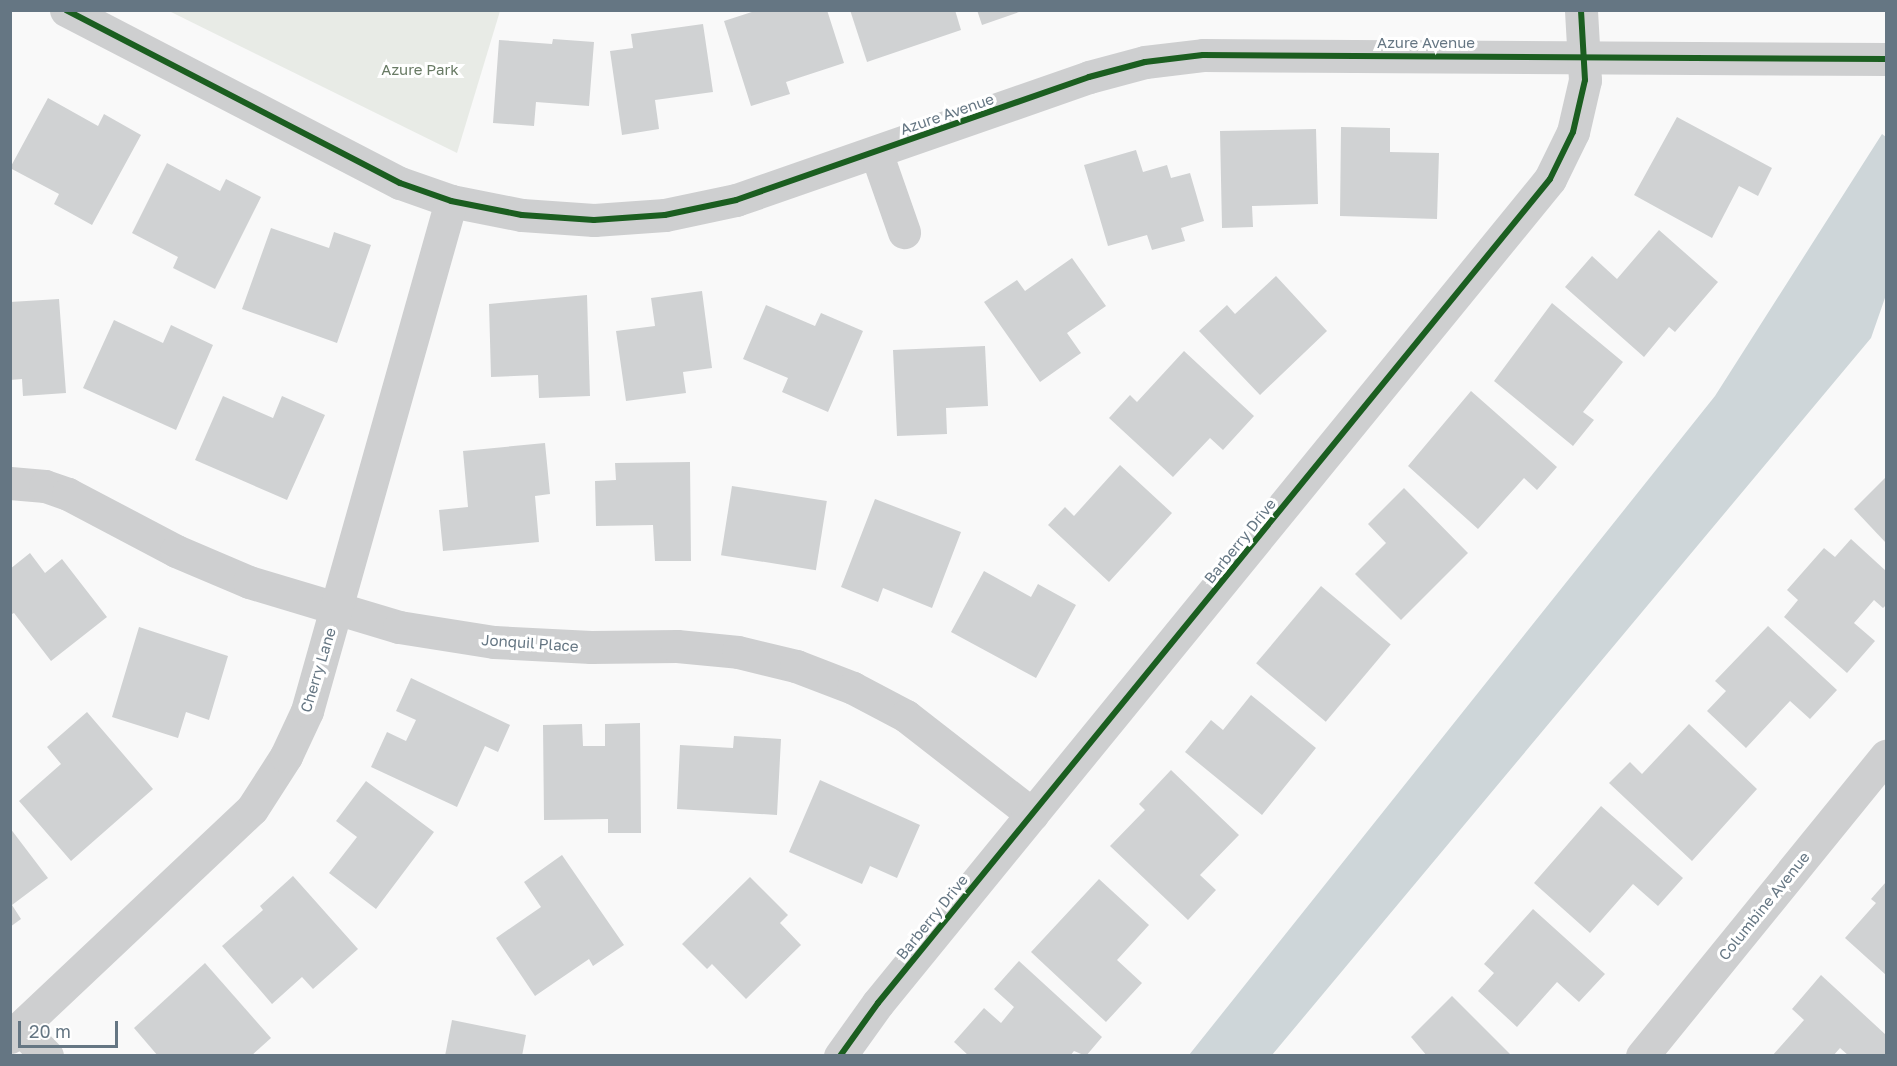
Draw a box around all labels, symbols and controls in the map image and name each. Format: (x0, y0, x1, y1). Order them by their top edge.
street label: Azure Avenue (1377, 34, 1475, 52)
park label: Azure Park (381, 61, 459, 79)
street label: Azure Avenue (898, 90, 996, 138)
street label: Barberry Drive (1200, 495, 1280, 587)
street label: Cherry Lane (297, 626, 339, 714)
street label: Jonquil Place (481, 631, 579, 655)
street label: Columbine Avenue (1715, 848, 1813, 964)
street label: Barberry Drive (892, 871, 972, 963)
scale bar (21, 1009, 122, 1047)
text: 20 m (29, 1020, 71, 1042)

